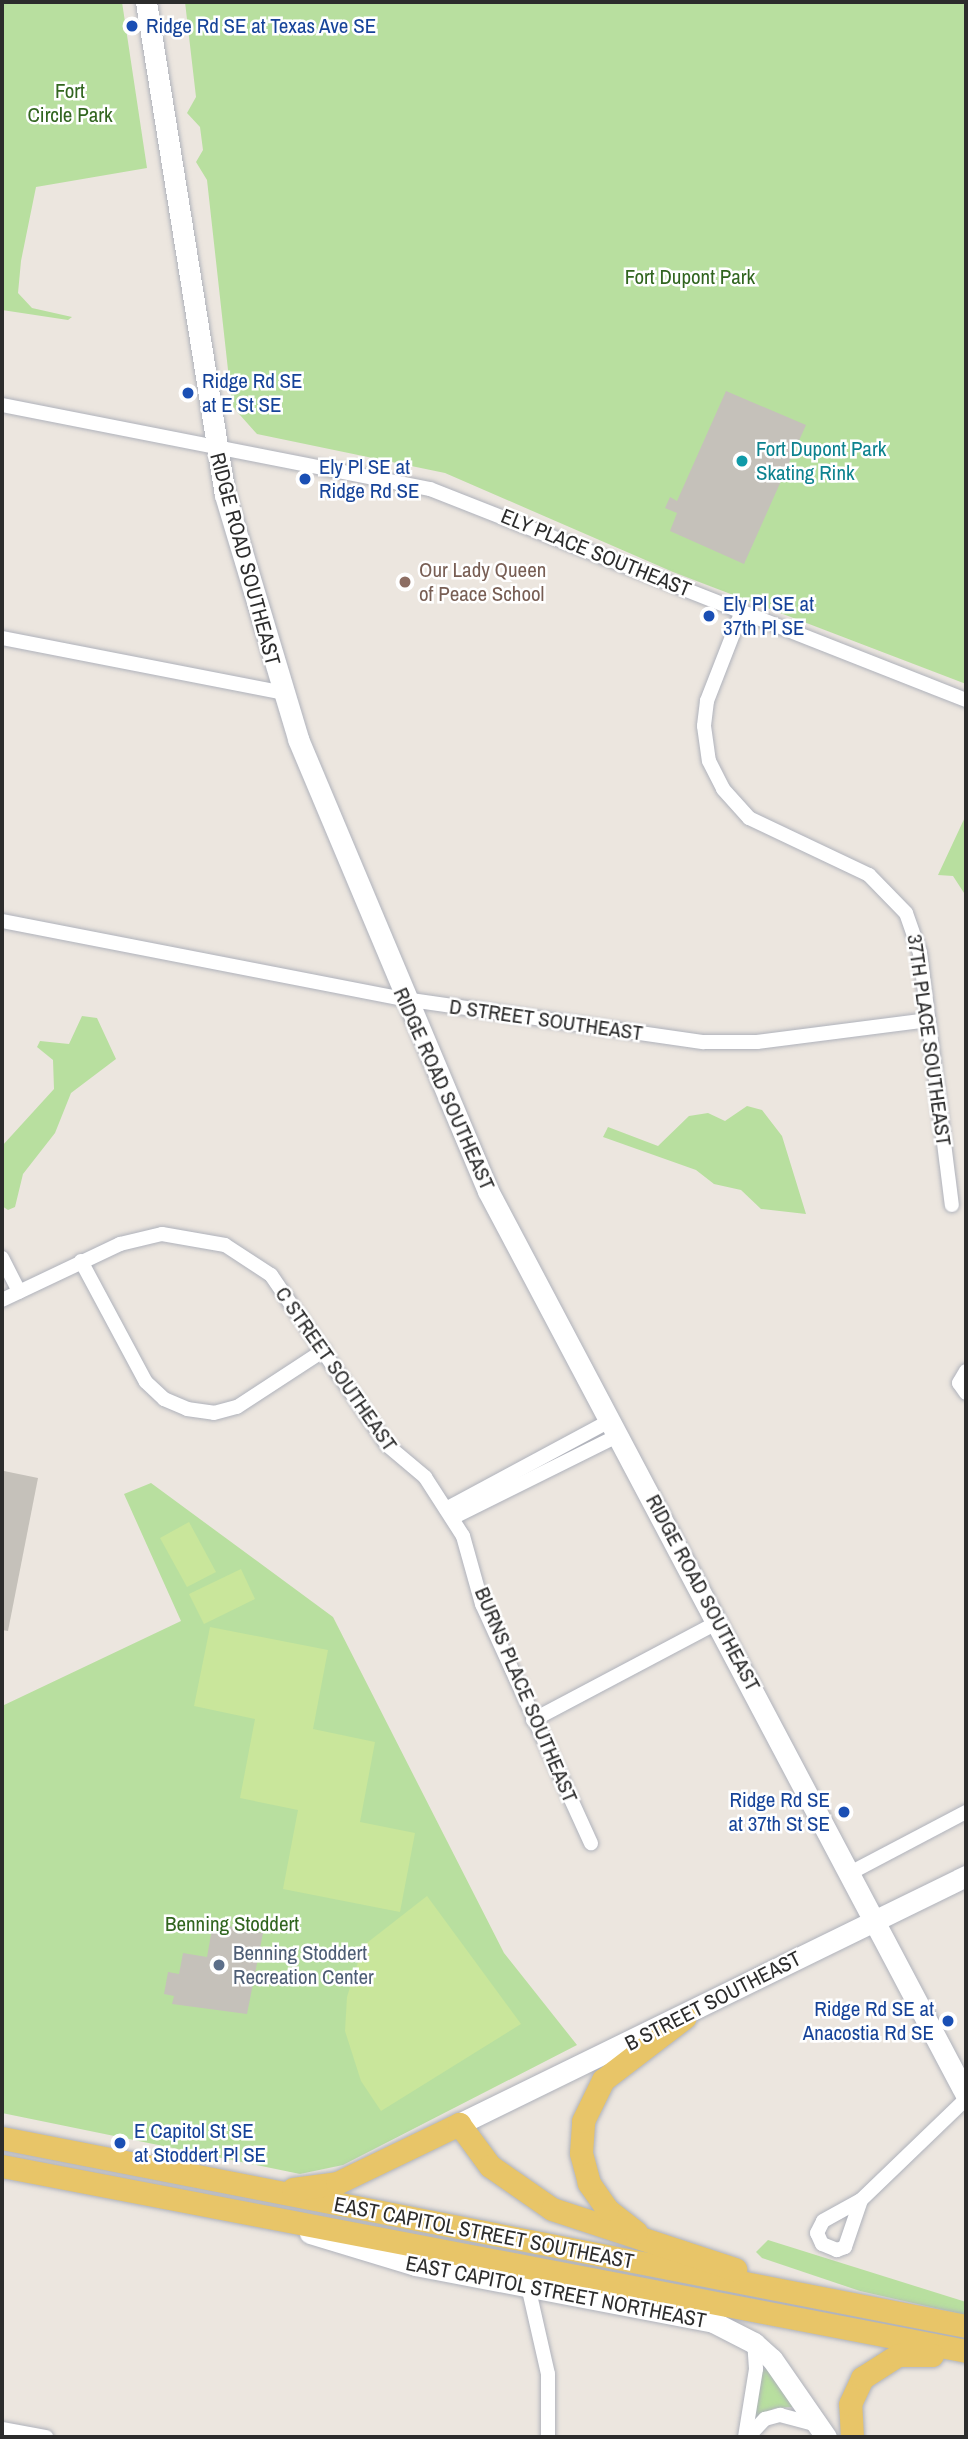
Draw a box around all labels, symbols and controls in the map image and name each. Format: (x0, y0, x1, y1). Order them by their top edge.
place label: Ridge Rd SE at Texas Ave SE (146, 13, 377, 39)
marker: Ridge Rd SE at Texas Ave SE (124, 18, 140, 34)
park label: Fort Circle Park (27, 78, 113, 128)
park label: Fort Dupont Park (625, 264, 755, 290)
place label: Ridge Rd SE at E St SE (202, 368, 303, 418)
marker: Ridge Rd SE at E St SE (180, 385, 196, 401)
place label: Fort Dupont Park Skating Rink (756, 436, 886, 486)
street label: RIDGE ROAD SOUTHEAST (204, 450, 286, 668)
marker: Fort Dupont Park Skating Rink (734, 453, 750, 469)
place label: Ely Pl SE at Ridge Rd SE (319, 454, 420, 504)
marker: Ely Pl SE at Ridge Rd SE (297, 471, 313, 487)
street label: ELY PLACE SOUTHEAST (497, 503, 695, 603)
place label: Our Lady Queen of Peace School (419, 557, 546, 607)
marker: Our Lady Queen of Peace School (397, 574, 413, 590)
place label: Ely Pl SE at 37th Pl SE (723, 591, 814, 641)
marker: Ely Pl SE at 37th Pl SE (701, 608, 717, 624)
street label: 37TH PLACE SOUTHEAST (902, 933, 956, 1147)
street label: RIDGE ROAD SOUTHEAST (388, 984, 500, 1194)
street label: D STREET SOUTHEAST (448, 994, 644, 1046)
street label: C STREET SOUTHEAST (270, 1282, 402, 1456)
street label: RIDGE ROAD SOUTHEAST (640, 1490, 766, 1696)
street label: BURNS PLACE SOUTHEAST (469, 1583, 583, 1807)
place label: Ridge Rd SE at 37th St SE (729, 1787, 830, 1837)
marker: Ridge Rd SE at 37th St SE (836, 1804, 852, 1820)
park label: Benning Stoddert (165, 1911, 299, 1937)
place label: Benning Stoddert Recreation Center (233, 1940, 374, 1990)
street label: B STREET SOUTHEAST (621, 1946, 805, 2056)
marker: Benning Stoddert Recreation Center (211, 1957, 227, 1973)
place label: Ridge Rd SE at Anacostia Rd SE (803, 1996, 934, 2046)
marker: Ridge Rd SE at Anacostia Rd SE (940, 2013, 956, 2029)
place label: E Capitol St SE at Stoddert Pl SE (134, 2118, 266, 2168)
marker: E Capitol St SE at Stoddert Pl SE (112, 2135, 128, 2151)
street label: EAST CAPITOL STREET SOUTHEAST (331, 2191, 637, 2275)
street label: EAST CAPITOL STREET NORTHEAST (403, 2250, 709, 2334)

